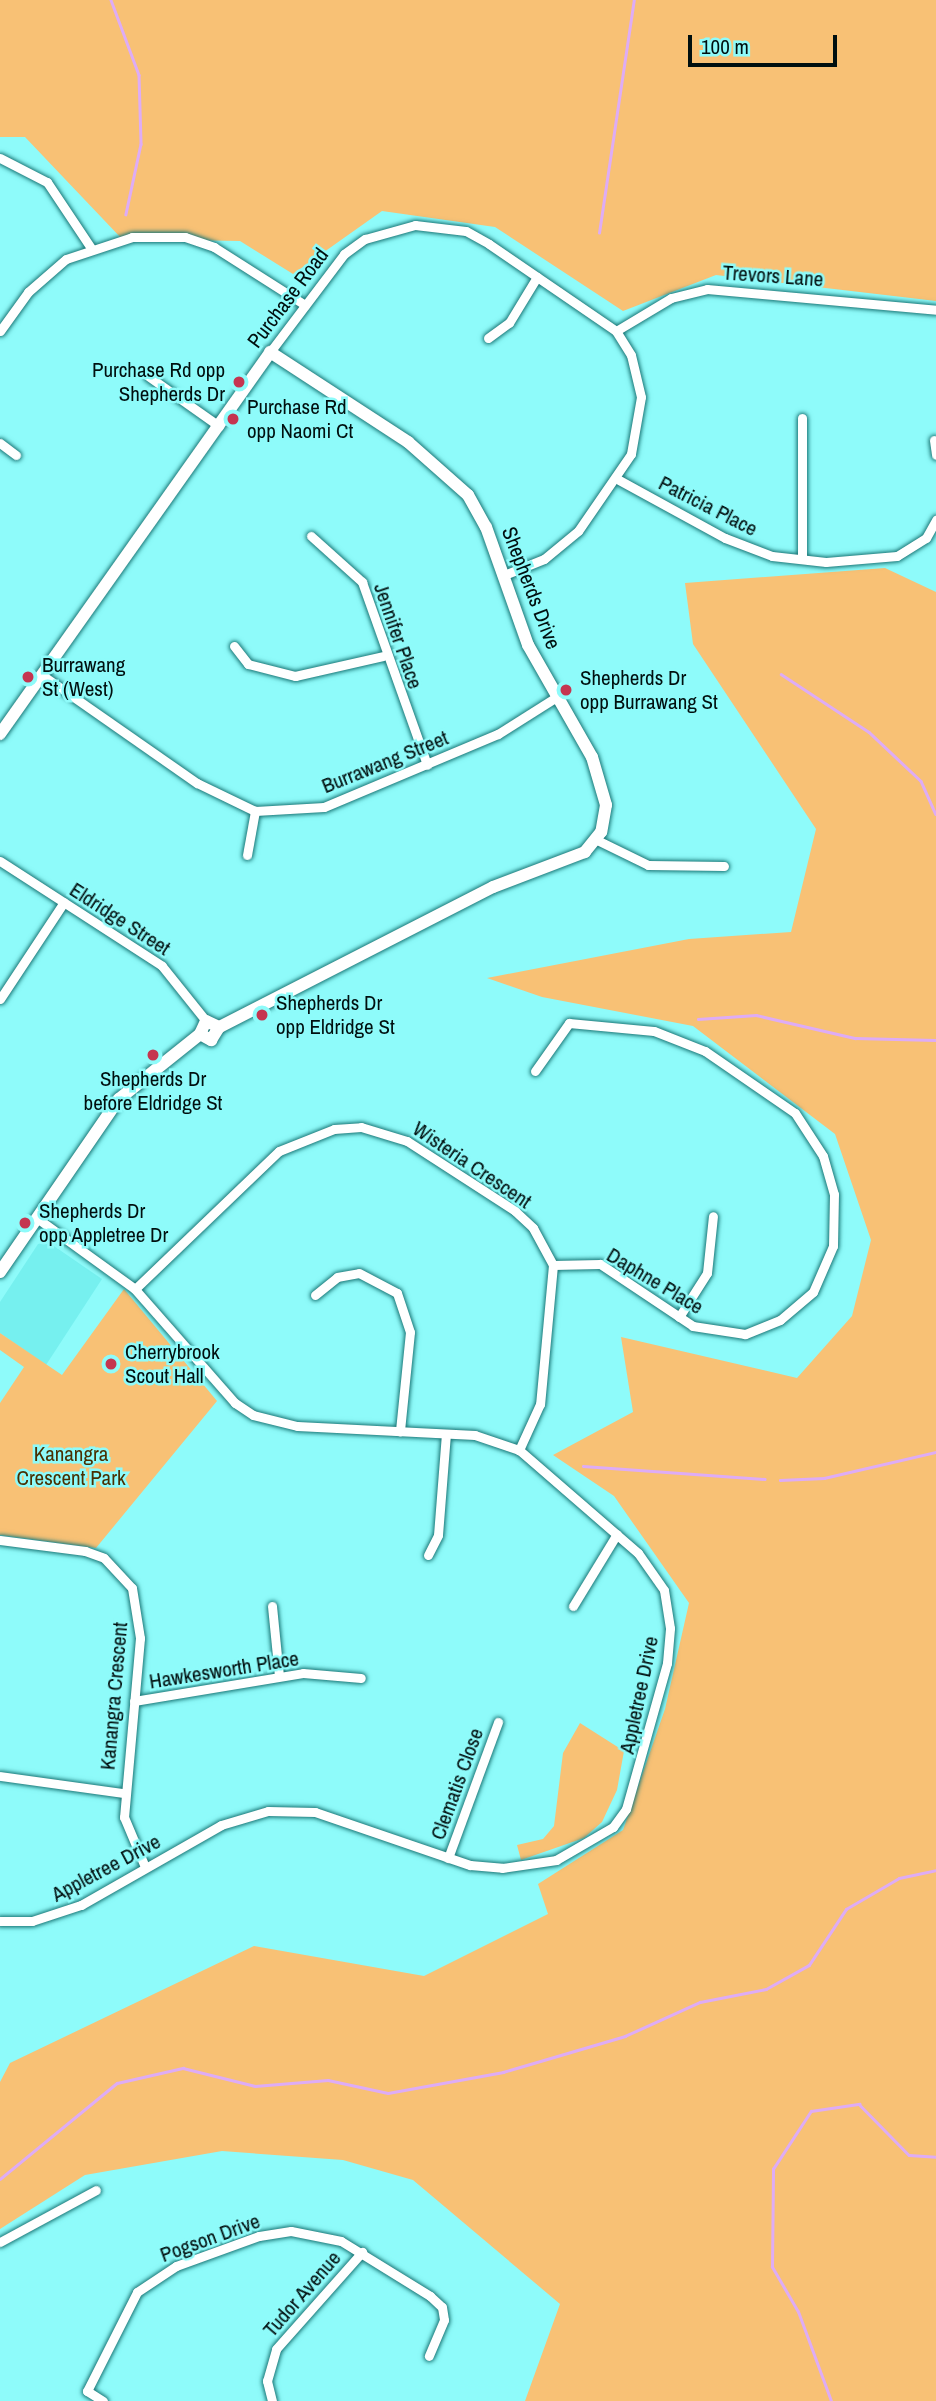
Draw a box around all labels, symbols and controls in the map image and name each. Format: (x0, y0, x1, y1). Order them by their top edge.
scale bar (691, 21, 840, 65)
text: 100 m (701, 32, 749, 61)
street label: Purchase Road (242, 243, 334, 353)
street label: Trevors Lane (722, 260, 824, 292)
place label: Purchase Rd opp Shepherds Dr (92, 357, 225, 407)
marker: Purchase Rd opp Shepherds Dr (231, 374, 247, 390)
place label: Purchase Rd opp Naomi Ct (247, 394, 353, 444)
marker: Purchase Rd opp Naomi Ct (225, 411, 241, 427)
street label: Patricia Place (655, 470, 761, 542)
street label: Shepherds Drive (496, 523, 566, 653)
street label: Jennifer Place (368, 580, 428, 692)
place label: Burrawang St (West) (42, 652, 125, 702)
place label: Shepherds Dr opp Burrawang St (580, 665, 718, 715)
marker: Burrawang St (West) (20, 669, 36, 685)
marker: Shepherds Dr opp Burrawang St (558, 682, 574, 698)
street label: Burrawang Street (318, 725, 452, 799)
street label: Eldridge Street (65, 877, 175, 961)
place label: Shepherds Dr opp Eldridge St (276, 990, 395, 1040)
marker: Shepherds Dr opp Eldridge St (254, 1007, 270, 1023)
marker: Shepherds Dr before Eldridge St (145, 1047, 161, 1063)
place label: Shepherds Dr before Eldridge St (84, 1066, 222, 1116)
street label: Wisteria Crescent (408, 1116, 536, 1214)
place label: Shepherds Dr opp Appletree Dr (39, 1198, 169, 1248)
marker: Shepherds Dr opp Appletree Dr (17, 1215, 33, 1231)
street label: Daphne Place (602, 1242, 708, 1320)
place label: Cherrybrook Scout Hall (125, 1339, 220, 1389)
marker: Cherrybrook Scout Hall (103, 1356, 119, 1372)
park label: Kanangra Crescent Park (16, 1441, 126, 1491)
street label: Kanangra Crescent (95, 1621, 133, 1771)
street label: Appletree Drive (614, 1634, 664, 1756)
street label: Hawkesworth Place (147, 1646, 301, 1694)
street label: Clematis Close (425, 1725, 489, 1843)
street label: Appletree Drive (47, 1829, 165, 1907)
street label: Pogson Drive (157, 2208, 263, 2268)
street label: Tudor Avenue (258, 2246, 346, 2342)

